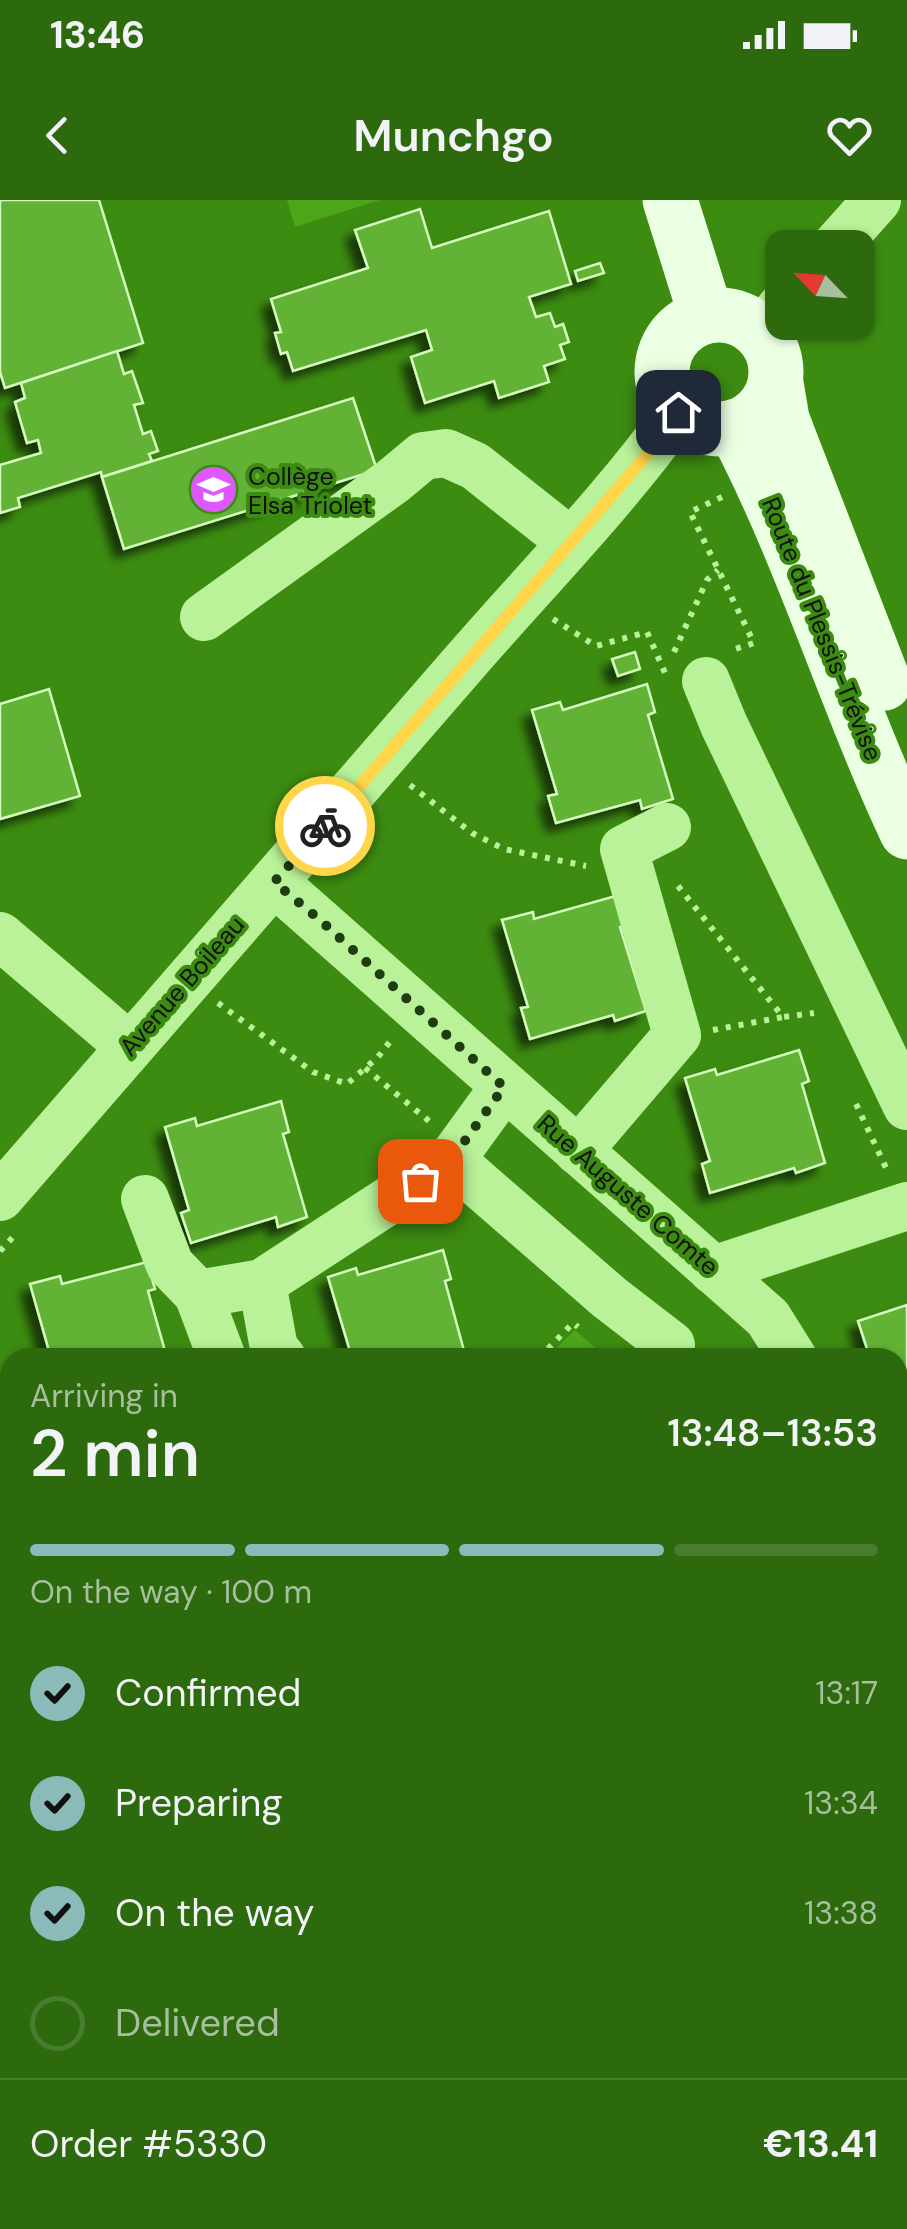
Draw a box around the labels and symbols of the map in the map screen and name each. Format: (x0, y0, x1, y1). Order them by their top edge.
north arrow (765, 230, 875, 340)
pin (636, 370, 721, 455)
place label: Collège Elsa Triolet (248, 460, 372, 522)
school or university icon: Collège Elsa Triolet (187, 464, 239, 516)
street label: Route du Plessis-Trévise (754, 492, 890, 766)
courier (275, 776, 375, 876)
street label: Avenue Boileau (112, 909, 252, 1063)
street label: Rue Auguste Comte (530, 1107, 726, 1283)
pin (378, 1139, 463, 1224)

